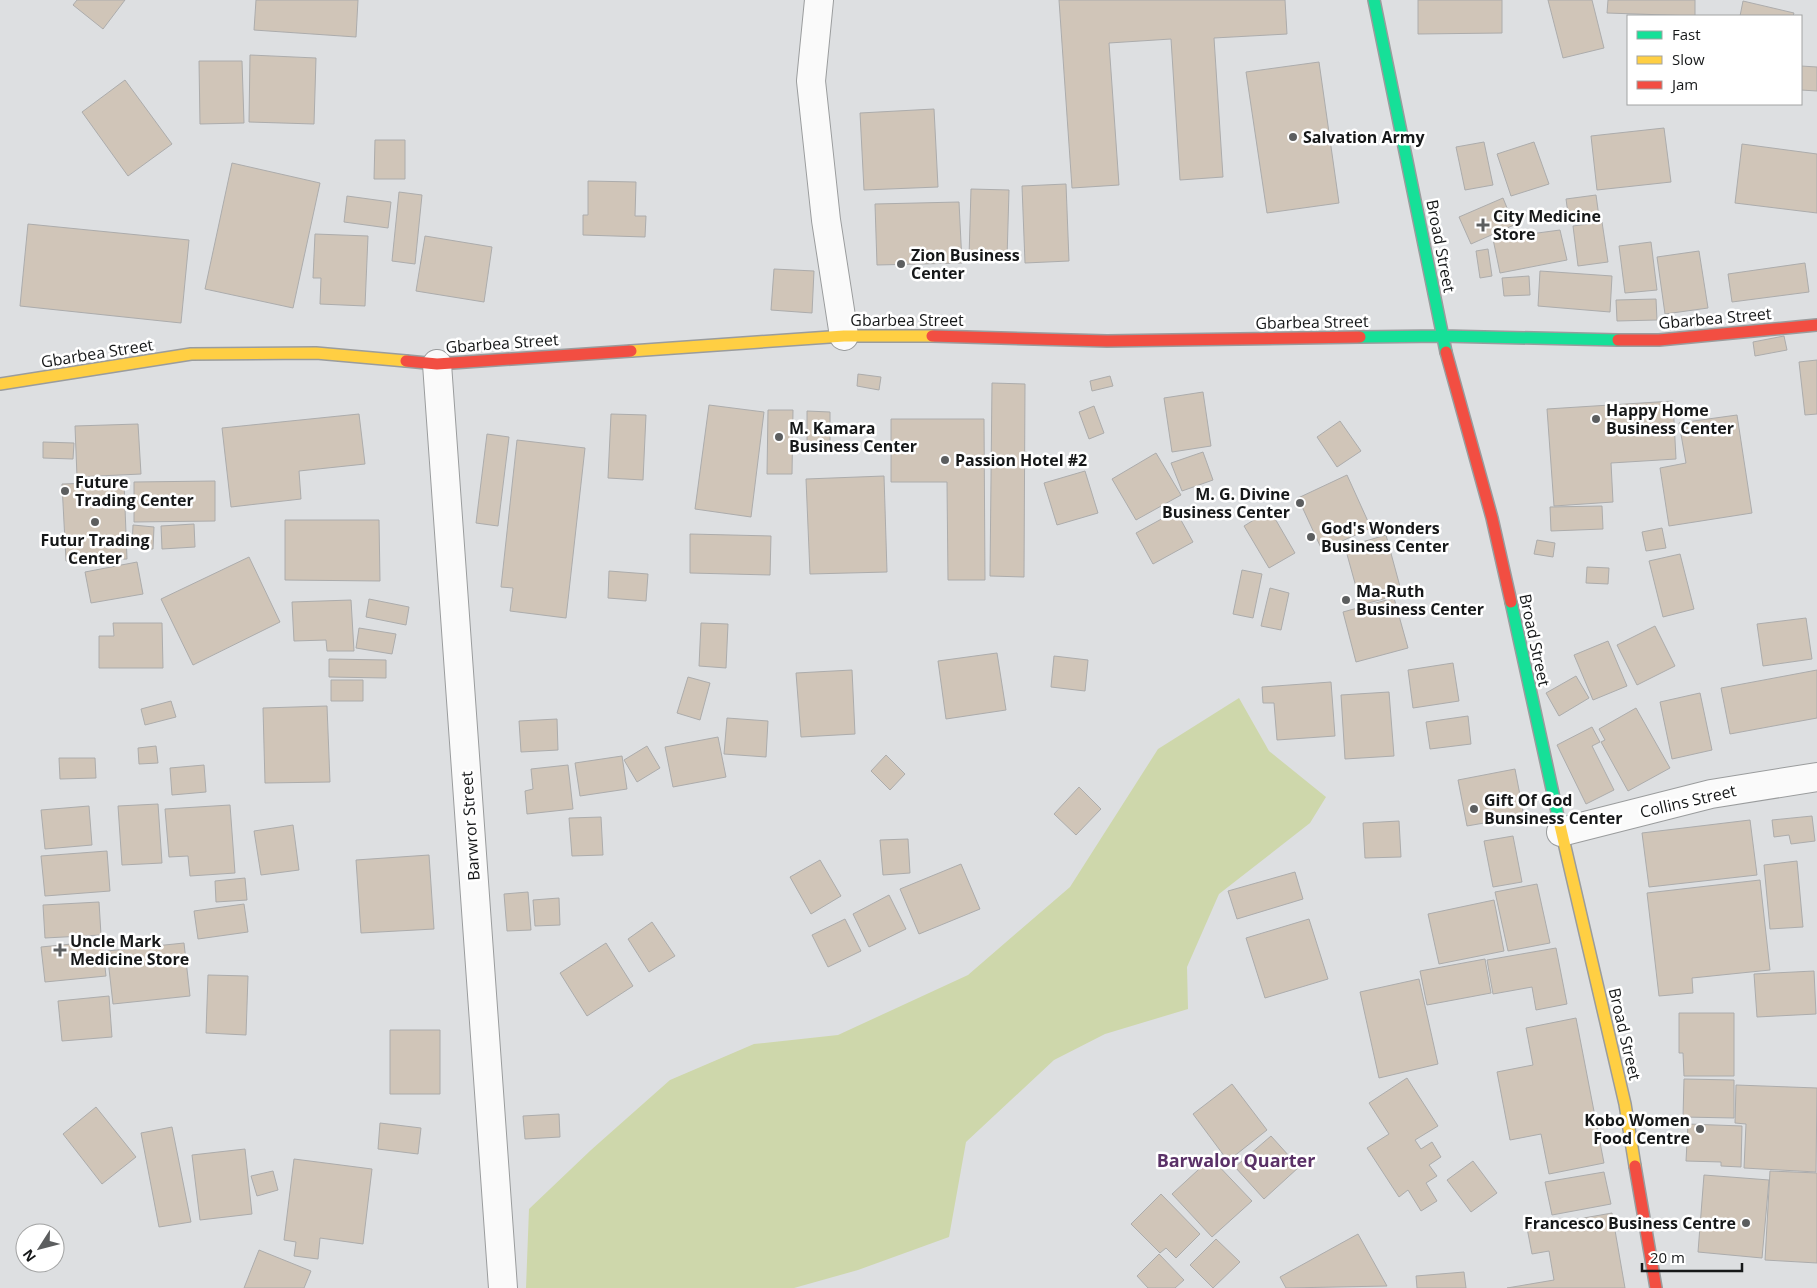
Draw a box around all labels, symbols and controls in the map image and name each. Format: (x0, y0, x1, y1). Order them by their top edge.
legend (1627, 15, 1802, 105)
text: Fast (1672, 24, 1701, 44)
text: Slow (1672, 49, 1705, 69)
text: Jam (1670, 74, 1698, 94)
place label: Salvation Army (1303, 126, 1426, 148)
marker: Salvation Army (1287, 131, 1299, 143)
street label: Broad Street (1421, 198, 1461, 295)
place label: City Medicine Store (1493, 205, 1601, 245)
marker: City Medicine Store (1477, 219, 1489, 231)
place label: Zion Business Center (911, 244, 1020, 284)
marker: Zion Business Center (895, 258, 907, 270)
street label: Gbarbea Street (1658, 302, 1773, 334)
street label: Gbarbea Street (850, 309, 964, 331)
street label: Gbarbea Street (1255, 310, 1369, 334)
street label: Gbarbea Street (445, 328, 560, 358)
street label: Gbarbea Street (39, 333, 155, 373)
place label: Happy Home Business Center (1606, 399, 1734, 439)
marker: Happy Home Business Center (1590, 413, 1602, 425)
place label: M. Kamara Business Center (789, 417, 917, 457)
marker: M. Kamara Business Center (773, 431, 785, 443)
place label: Passion Hotel #2 (955, 449, 1087, 471)
marker: Passion Hotel #2 (939, 454, 951, 466)
place label: Future Trading Center (75, 471, 194, 511)
place label: M. G. Divine Business Center (1162, 483, 1290, 523)
marker: Future Trading Center (59, 485, 71, 497)
marker: M. G. Divine Business Center (1294, 497, 1306, 509)
marker: Futur Trading Center (89, 516, 101, 528)
place label: God's Wonders Business Center (1321, 517, 1449, 557)
place label: Futur Trading Center (41, 529, 149, 569)
marker: God's Wonders Business Center (1305, 531, 1317, 543)
place label: Ma-Ruth Business Center (1356, 580, 1484, 620)
street label: Broad Street (1514, 592, 1556, 689)
marker: Ma-Ruth Business Center (1340, 594, 1352, 606)
street label: Barwror Street (455, 770, 485, 881)
street label: Collins Street (1638, 779, 1739, 823)
place label: Gift Of God Bunsiness Center (1484, 789, 1622, 829)
marker: Gift Of God Bunsiness Center (1468, 803, 1480, 815)
place label: Uncle Mark Medicine Store (70, 930, 189, 970)
marker: Uncle Mark Medicine Store (54, 944, 66, 956)
street label: Broad Street (1604, 986, 1646, 1083)
place label: Kobo Women Food Centre (1584, 1109, 1690, 1149)
marker: Kobo Women Food Centre (1694, 1123, 1706, 1135)
district label: Barwalor Quarter (1157, 1148, 1315, 1172)
place label: Francesco Business Centre (1524, 1212, 1736, 1234)
marker: Francesco Business Centre (1740, 1217, 1752, 1229)
north arrow (15, 1223, 65, 1273)
scale bar (1642, 1240, 1742, 1272)
text: N (18, 1246, 40, 1266)
text: 20 m (1650, 1247, 1685, 1267)

